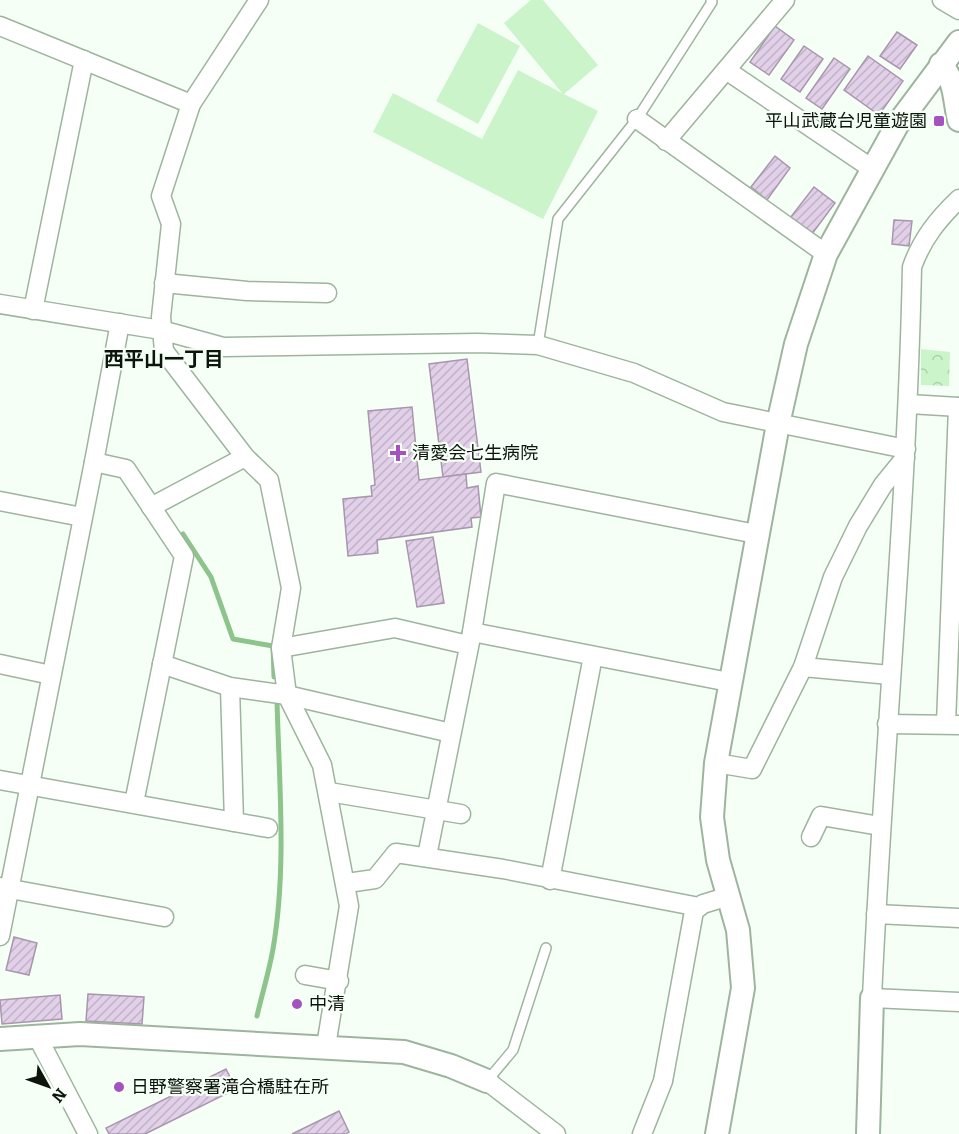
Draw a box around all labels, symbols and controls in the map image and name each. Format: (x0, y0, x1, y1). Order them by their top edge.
place label: 平山武蔵台児童遊園 (765, 110, 927, 132)
marker: 平山武蔵台児童遊園 (932, 114, 946, 128)
district label: 西平山一丁目 (104, 347, 224, 371)
place label: 清愛会七生病院 (412, 442, 538, 464)
marker: 清愛会七生病院 (389, 444, 407, 462)
place label: 中清 (309, 993, 345, 1015)
marker: 中清 (290, 997, 304, 1011)
north arrow (18, 1056, 78, 1116)
place label: 日野警察署滝合橋駐在所 (131, 1076, 329, 1098)
marker: 日野警察署滝合橋駐在所 (112, 1080, 126, 1094)
text: N (48, 1084, 70, 1106)

